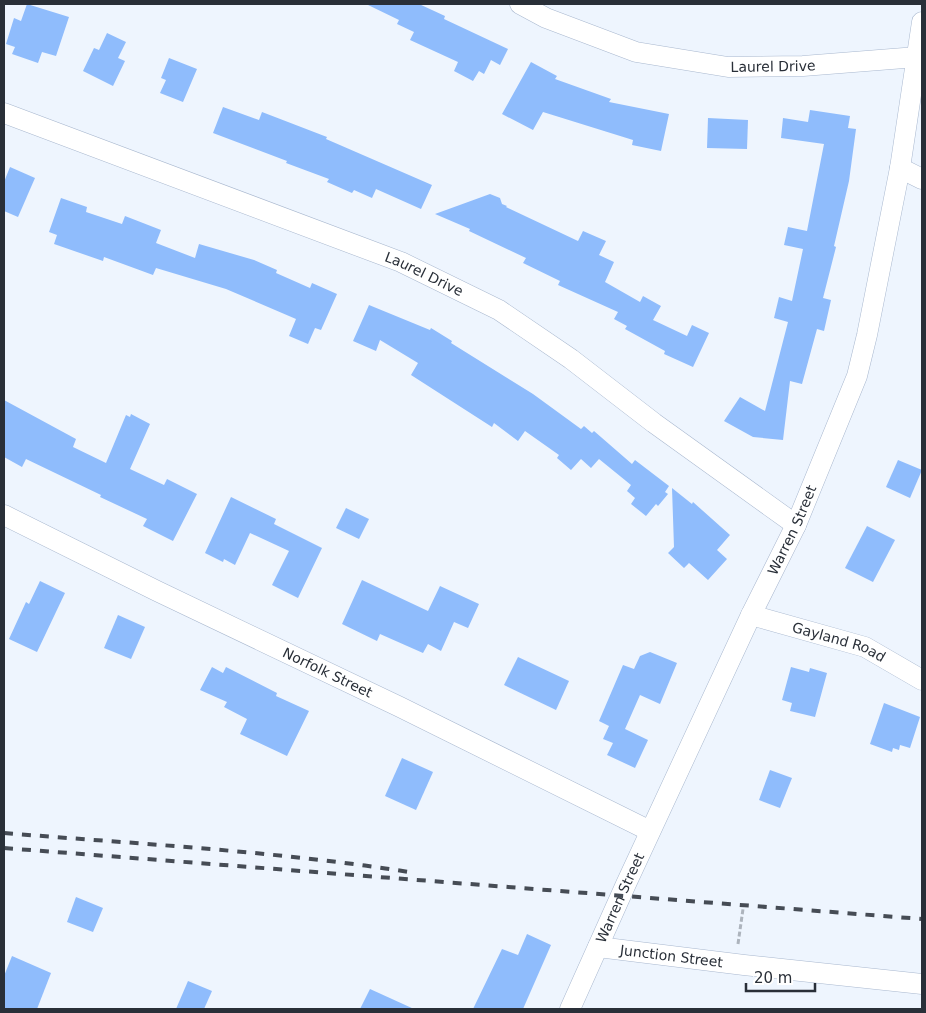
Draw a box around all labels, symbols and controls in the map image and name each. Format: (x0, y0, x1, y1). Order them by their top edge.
street label: Laurel Drive (730, 57, 816, 75)
street label: Laurel Drive (383, 249, 466, 299)
street label: Warren Street (764, 482, 820, 578)
street label: Gayland Road (790, 619, 888, 665)
street label: Norfolk Street (280, 644, 376, 701)
street label: Warren Street (593, 850, 648, 945)
street label: Junction Street (618, 942, 724, 970)
scale bar (746, 960, 815, 992)
text: 20 m (754, 969, 792, 987)

